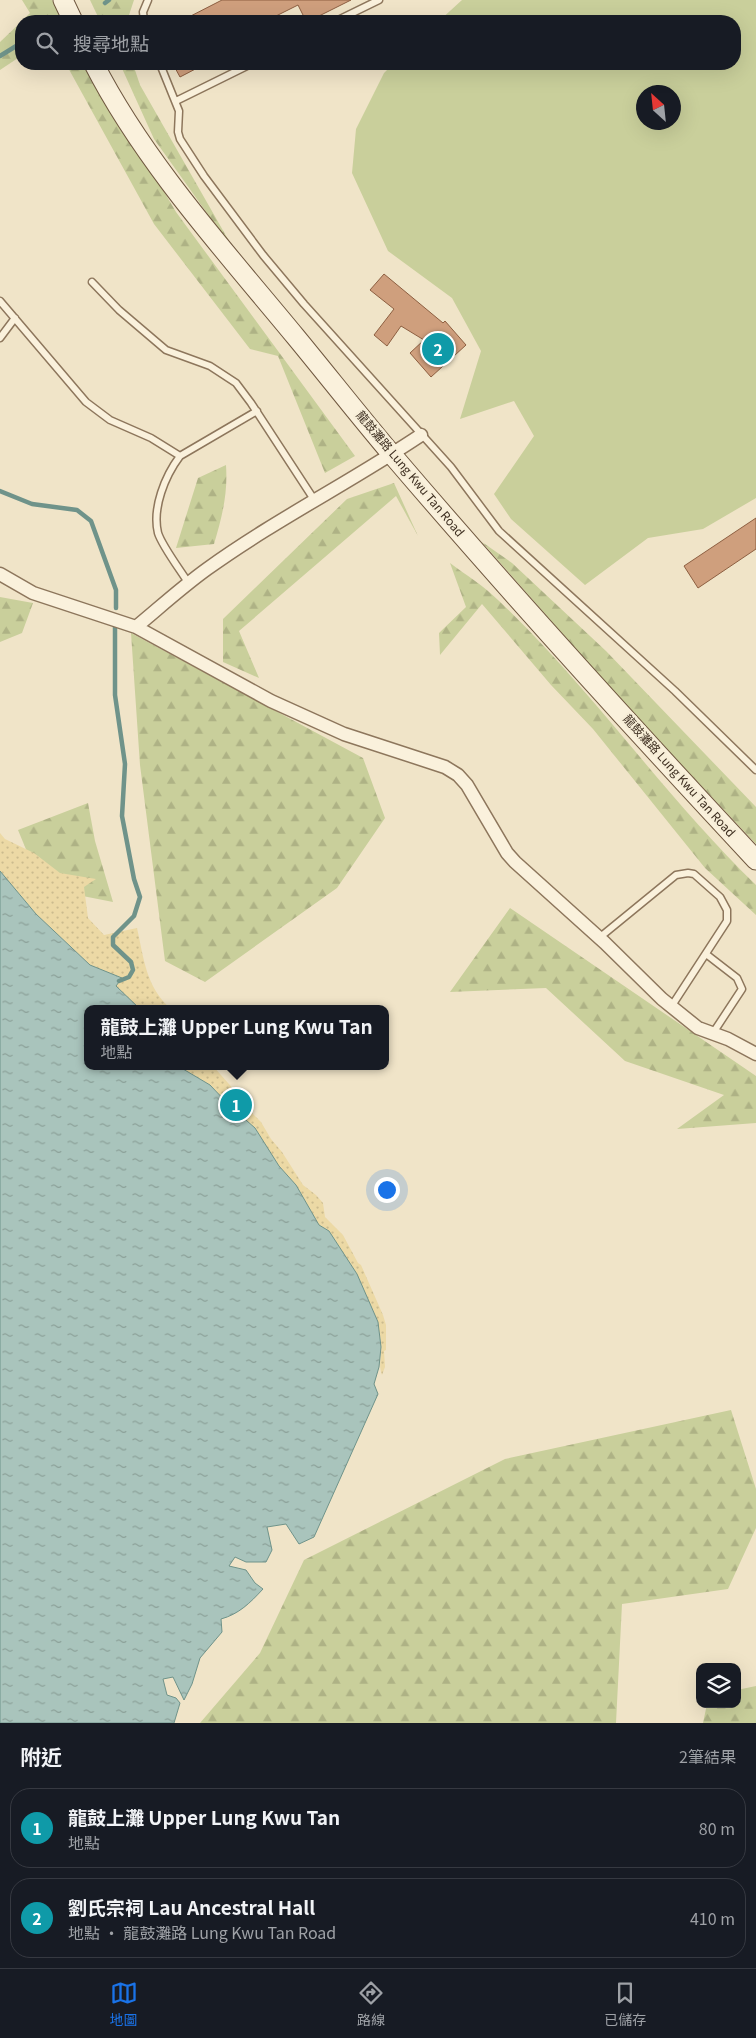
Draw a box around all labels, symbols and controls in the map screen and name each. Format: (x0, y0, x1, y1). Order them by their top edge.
search box (15, 15, 741, 70)
icon: search (33, 29, 61, 57)
text: 搜尋地點 (73, 29, 149, 56)
north arrow (636, 85, 681, 130)
pin: 2 (422, 330, 454, 368)
street label: 龍鼓灘路 Lung Kwu Tan Road (353, 406, 469, 540)
street label: 龍鼓灘路 Lung Kwu Tan Road (620, 710, 740, 840)
popup (84, 1005, 389, 1070)
text: 龍鼓上灘 Upper Lung Kwu Tan (100, 1012, 373, 1039)
text: 地點 (100, 1039, 132, 1063)
pin: 1 (220, 1086, 252, 1124)
your location (374, 1177, 400, 1203)
map controls (696, 1663, 741, 1708)
button: layers (696, 1663, 741, 1708)
text: 附近 (20, 1741, 62, 1771)
text: 2筆結果 (679, 1744, 736, 1768)
text: 龍鼓上灘 Upper Lung Kwu Tan (68, 1803, 340, 1830)
text: 1 (32, 1816, 42, 1840)
text: 80 m (699, 1816, 735, 1840)
text: 地點 (68, 1830, 100, 1854)
text: 劉氏宗祠 Lau Ancestral Hall (68, 1893, 315, 1920)
text: 2 (32, 1906, 42, 1930)
text: 410 m (690, 1906, 735, 1930)
text: 地點 · 龍鼓灘路 Lung Kwu Tan Road (68, 1920, 336, 1944)
tab: 地圖 (110, 1979, 138, 2029)
tab: 路線 (357, 1979, 385, 2029)
tab: 已儲存 (604, 1979, 646, 2029)

